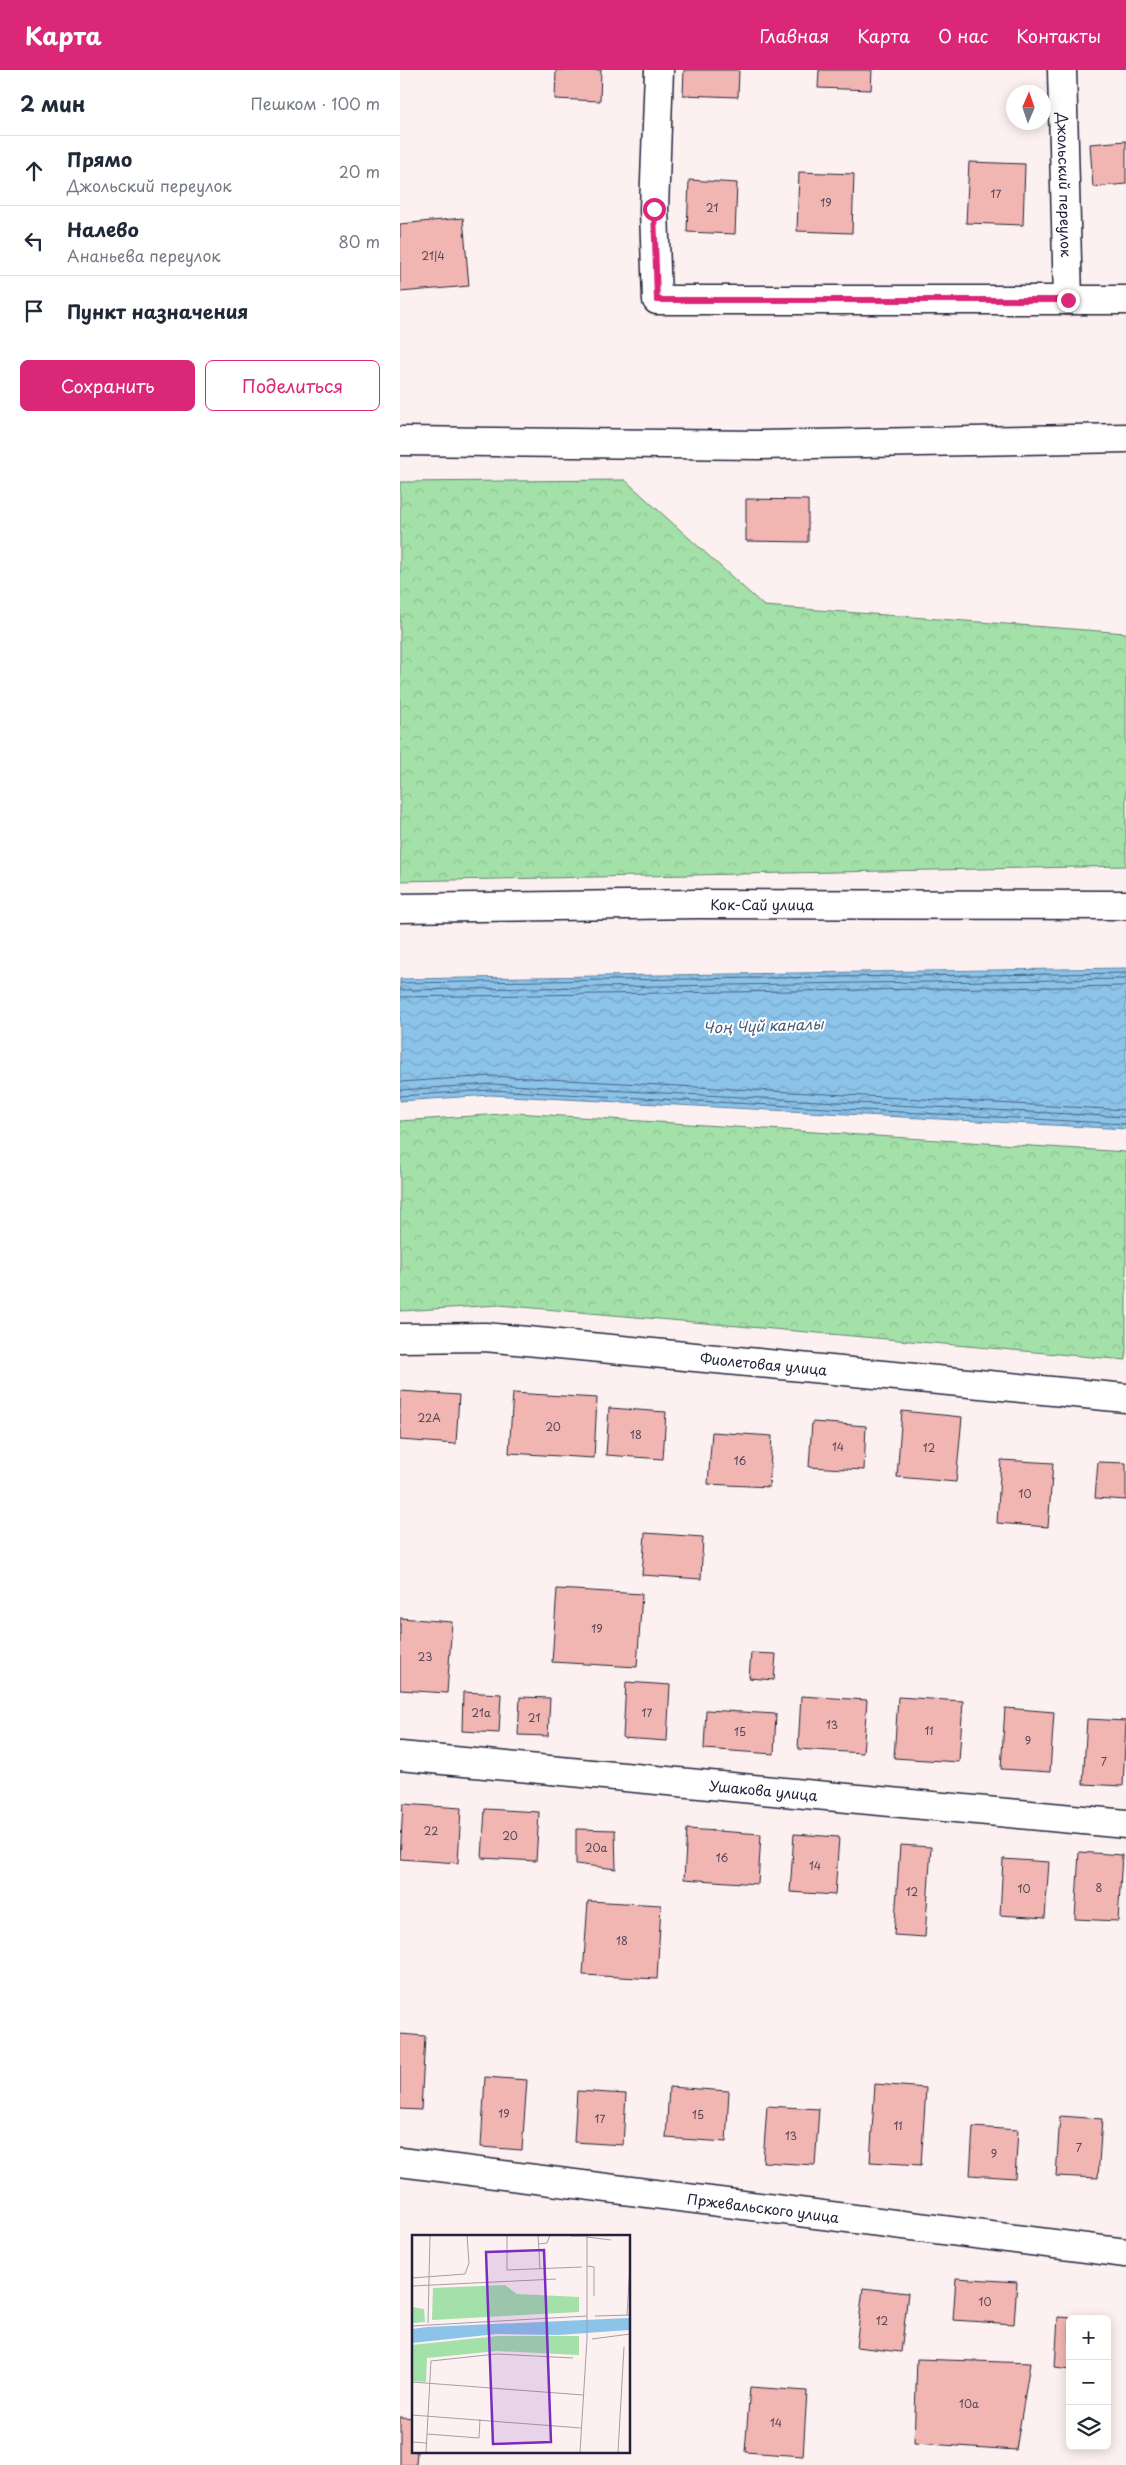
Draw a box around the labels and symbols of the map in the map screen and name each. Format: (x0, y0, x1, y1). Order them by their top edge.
north arrow (1006, 85, 1051, 130)
street label: Джольский переулок (1053, 112, 1077, 258)
house number: 17 (991, 185, 1002, 202)
house number: 19 (820, 194, 832, 211)
route start (643, 198, 666, 221)
house number: 21 (706, 199, 718, 216)
house number: 21|4 (421, 247, 445, 264)
route end (1057, 289, 1080, 312)
street label: Кок-Сай улица (710, 894, 814, 915)
water label: Чоң Чүй каналы (702, 1011, 825, 1039)
street label: Фиолетовая улица (699, 1347, 828, 1380)
house number: 22А (417, 1409, 441, 1426)
house number: 20 (545, 1418, 561, 1435)
house number: 18 (630, 1426, 642, 1443)
house number: 14 (832, 1438, 844, 1455)
house number: 12 (923, 1439, 936, 1456)
house number: 16 (734, 1452, 747, 1469)
house number: 10 (1019, 1485, 1031, 1502)
house number: 19 (591, 1620, 603, 1637)
house number: 23 (418, 1648, 432, 1665)
house number: 21а (471, 1704, 491, 1721)
house number: 17 (642, 1704, 653, 1721)
house number: 21 (528, 1709, 540, 1726)
house number: 13 (826, 1716, 838, 1733)
house number: 11 (924, 1722, 934, 1739)
house number: 15 (734, 1723, 746, 1740)
house number: 9 (1025, 1732, 1031, 1749)
house number: 7 (1101, 1753, 1107, 1770)
street label: Ушакова улица (708, 1775, 819, 1806)
house number: 22 (424, 1822, 438, 1839)
house number: 20 (502, 1827, 518, 1844)
house number: 20а (585, 1839, 607, 1856)
house number: 16 (716, 1849, 729, 1866)
house number: 14 (809, 1857, 821, 1874)
house number: 8 (1096, 1879, 1103, 1896)
house number: 10 (1018, 1880, 1030, 1897)
house number: 12 (906, 1883, 919, 1900)
house number: 18 (616, 1932, 628, 1949)
house number: 19 (498, 2105, 510, 2122)
house number: 15 (692, 2106, 704, 2123)
house number: 17 (595, 2110, 606, 2127)
house number: 11 (893, 2117, 903, 2134)
house number: 13 (785, 2127, 797, 2144)
house number: 7 (1076, 2139, 1082, 2156)
house number: 9 (991, 2145, 997, 2162)
street label: Пржевальского улица (686, 2188, 841, 2227)
inset map (412, 2235, 630, 2452)
house number: 10 (979, 2293, 991, 2310)
house number: 12 (876, 2312, 889, 2329)
house number: 10а (959, 2395, 979, 2412)
house number: 14 (770, 2414, 782, 2431)

